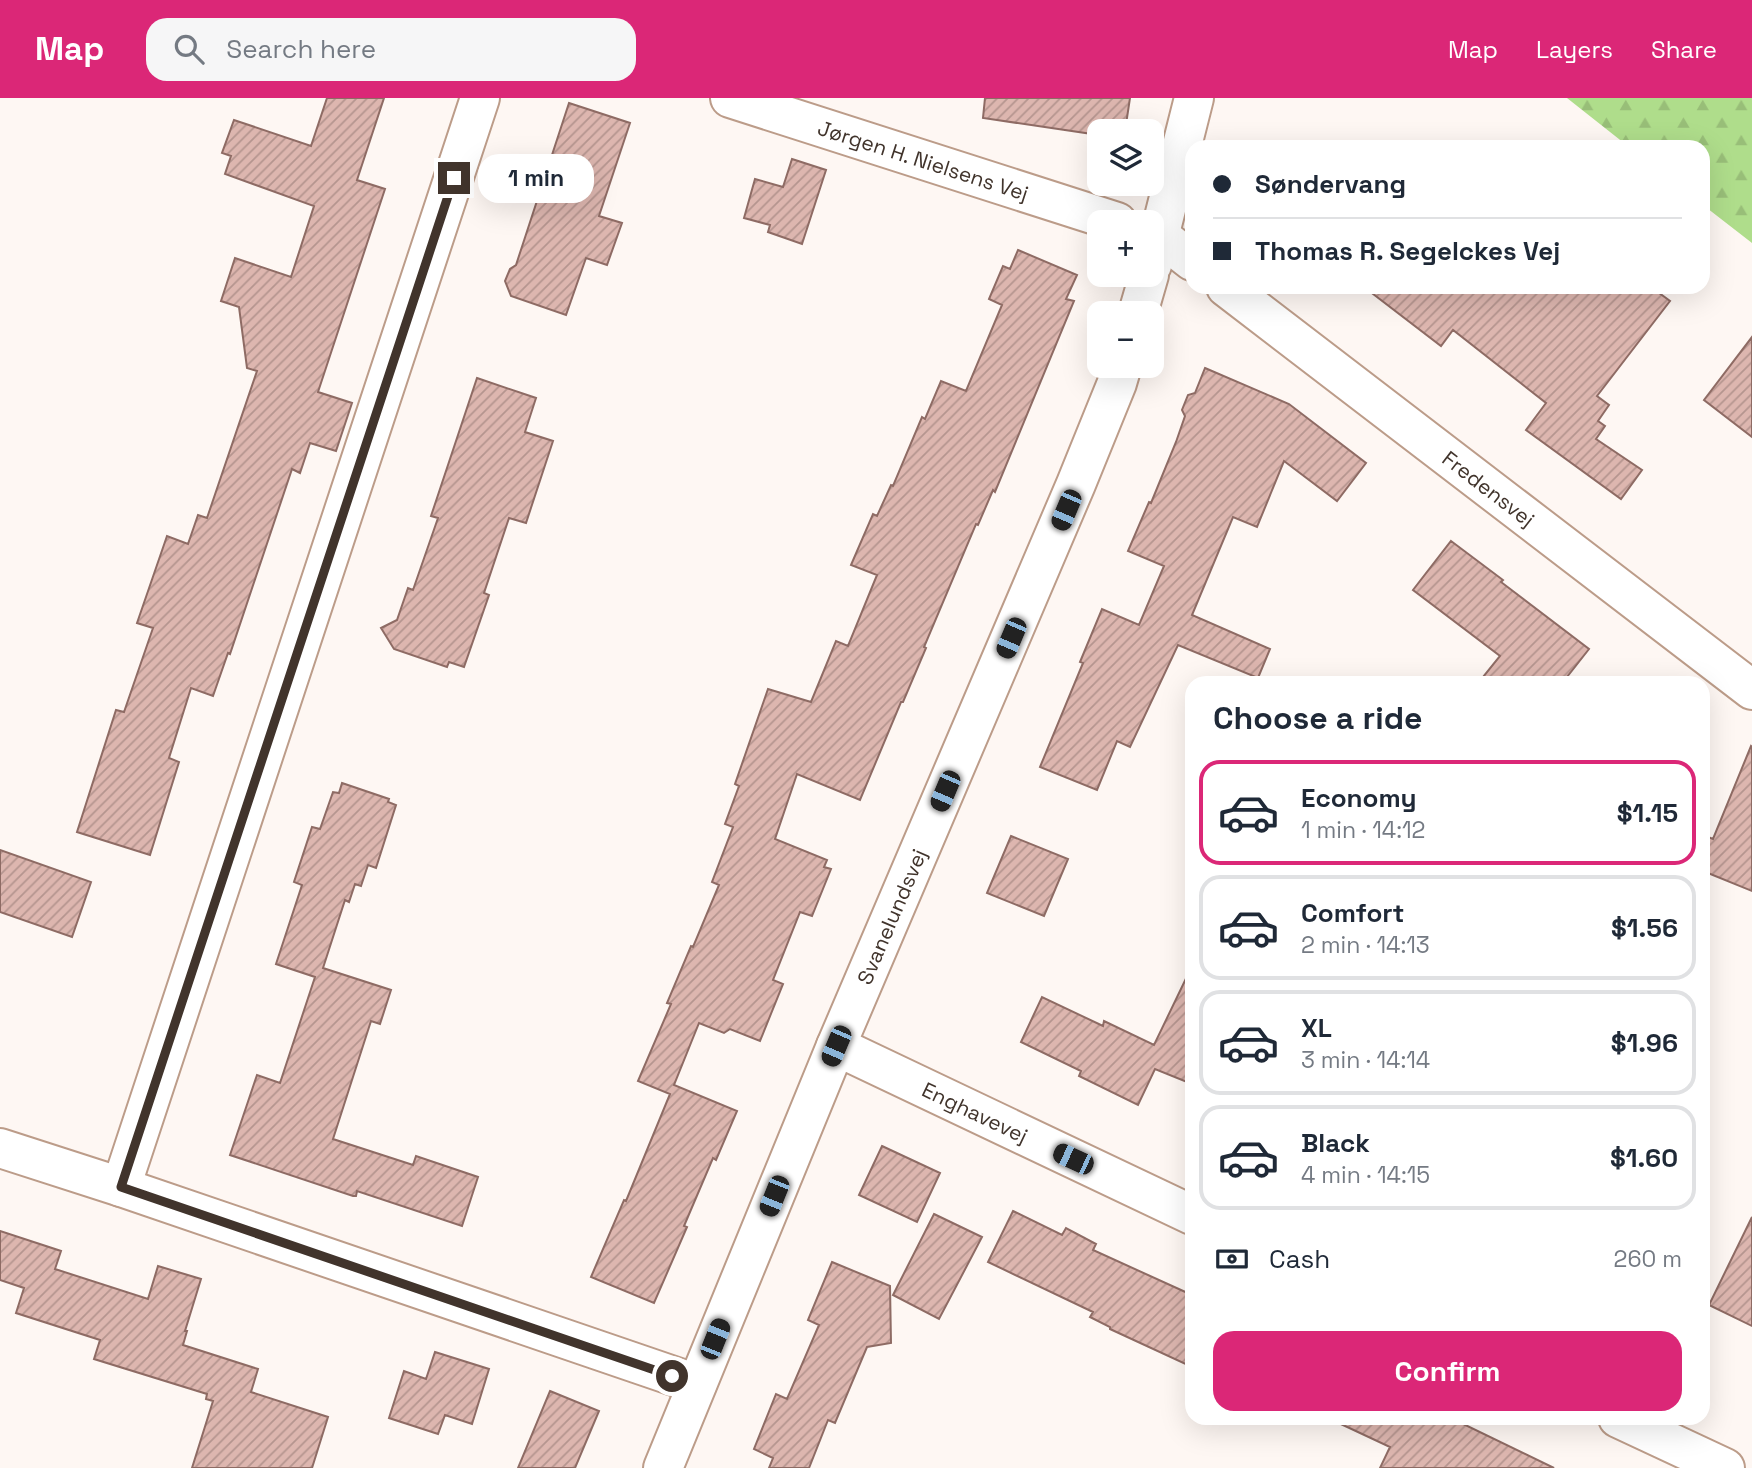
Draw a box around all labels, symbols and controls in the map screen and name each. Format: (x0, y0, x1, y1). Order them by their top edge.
search box (146, 18, 636, 81)
text: Map (35, 28, 104, 70)
icon: search (170, 30, 208, 68)
text: Search here (226, 32, 376, 66)
text: Map (1448, 34, 1498, 65)
text: Layers (1536, 34, 1613, 65)
text: Share (1651, 34, 1717, 65)
street label: Jørgen H. Nielsens Vej (815, 114, 1032, 206)
map controls (1087, 119, 1164, 378)
button: layers (1087, 119, 1164, 196)
callout: 1 min (478, 154, 594, 202)
route end (438, 162, 470, 194)
text: 1 min (508, 163, 564, 193)
text: Søndervang (1255, 167, 1406, 201)
button: + (1087, 210, 1164, 287)
text: Thomas R. Segelckes Vej (1255, 234, 1560, 268)
button: − (1087, 301, 1164, 378)
street label: Fredensvej (1437, 444, 1540, 532)
car (1049, 487, 1084, 533)
car (994, 615, 1029, 661)
text: Choose a ride (1213, 698, 1423, 738)
car (928, 768, 963, 814)
icon: car (1217, 781, 1280, 844)
text: Economy (1301, 781, 1417, 815)
text: $1.15 (1617, 796, 1678, 830)
text: 1 min · 14:12 (1301, 815, 1425, 845)
street label: Svanelundsvej (850, 844, 932, 988)
icon: car (1217, 896, 1280, 959)
text: Comfort (1301, 896, 1404, 930)
text: $1.56 (1611, 911, 1678, 945)
text: 2 min · 14:13 (1301, 930, 1430, 960)
icon: car (1217, 1011, 1280, 1074)
text: XL (1301, 1011, 1332, 1045)
car (819, 1023, 854, 1069)
text: $1.96 (1611, 1026, 1678, 1060)
text: 3 min · 14:14 (1301, 1045, 1430, 1075)
street label: Enghavevej (918, 1075, 1032, 1149)
icon: car (1217, 1126, 1280, 1189)
text: Black (1301, 1126, 1370, 1160)
car (1050, 1141, 1097, 1177)
text: $1.60 (1610, 1141, 1678, 1175)
text: 4 min · 14:15 (1301, 1160, 1430, 1190)
car (757, 1173, 792, 1219)
icon: cash (1213, 1240, 1251, 1278)
text: Cash (1269, 1242, 1330, 1276)
text: 260 m (1614, 1244, 1682, 1274)
car (698, 1316, 733, 1362)
button: Confirm (1213, 1331, 1682, 1411)
route start (656, 1360, 688, 1392)

